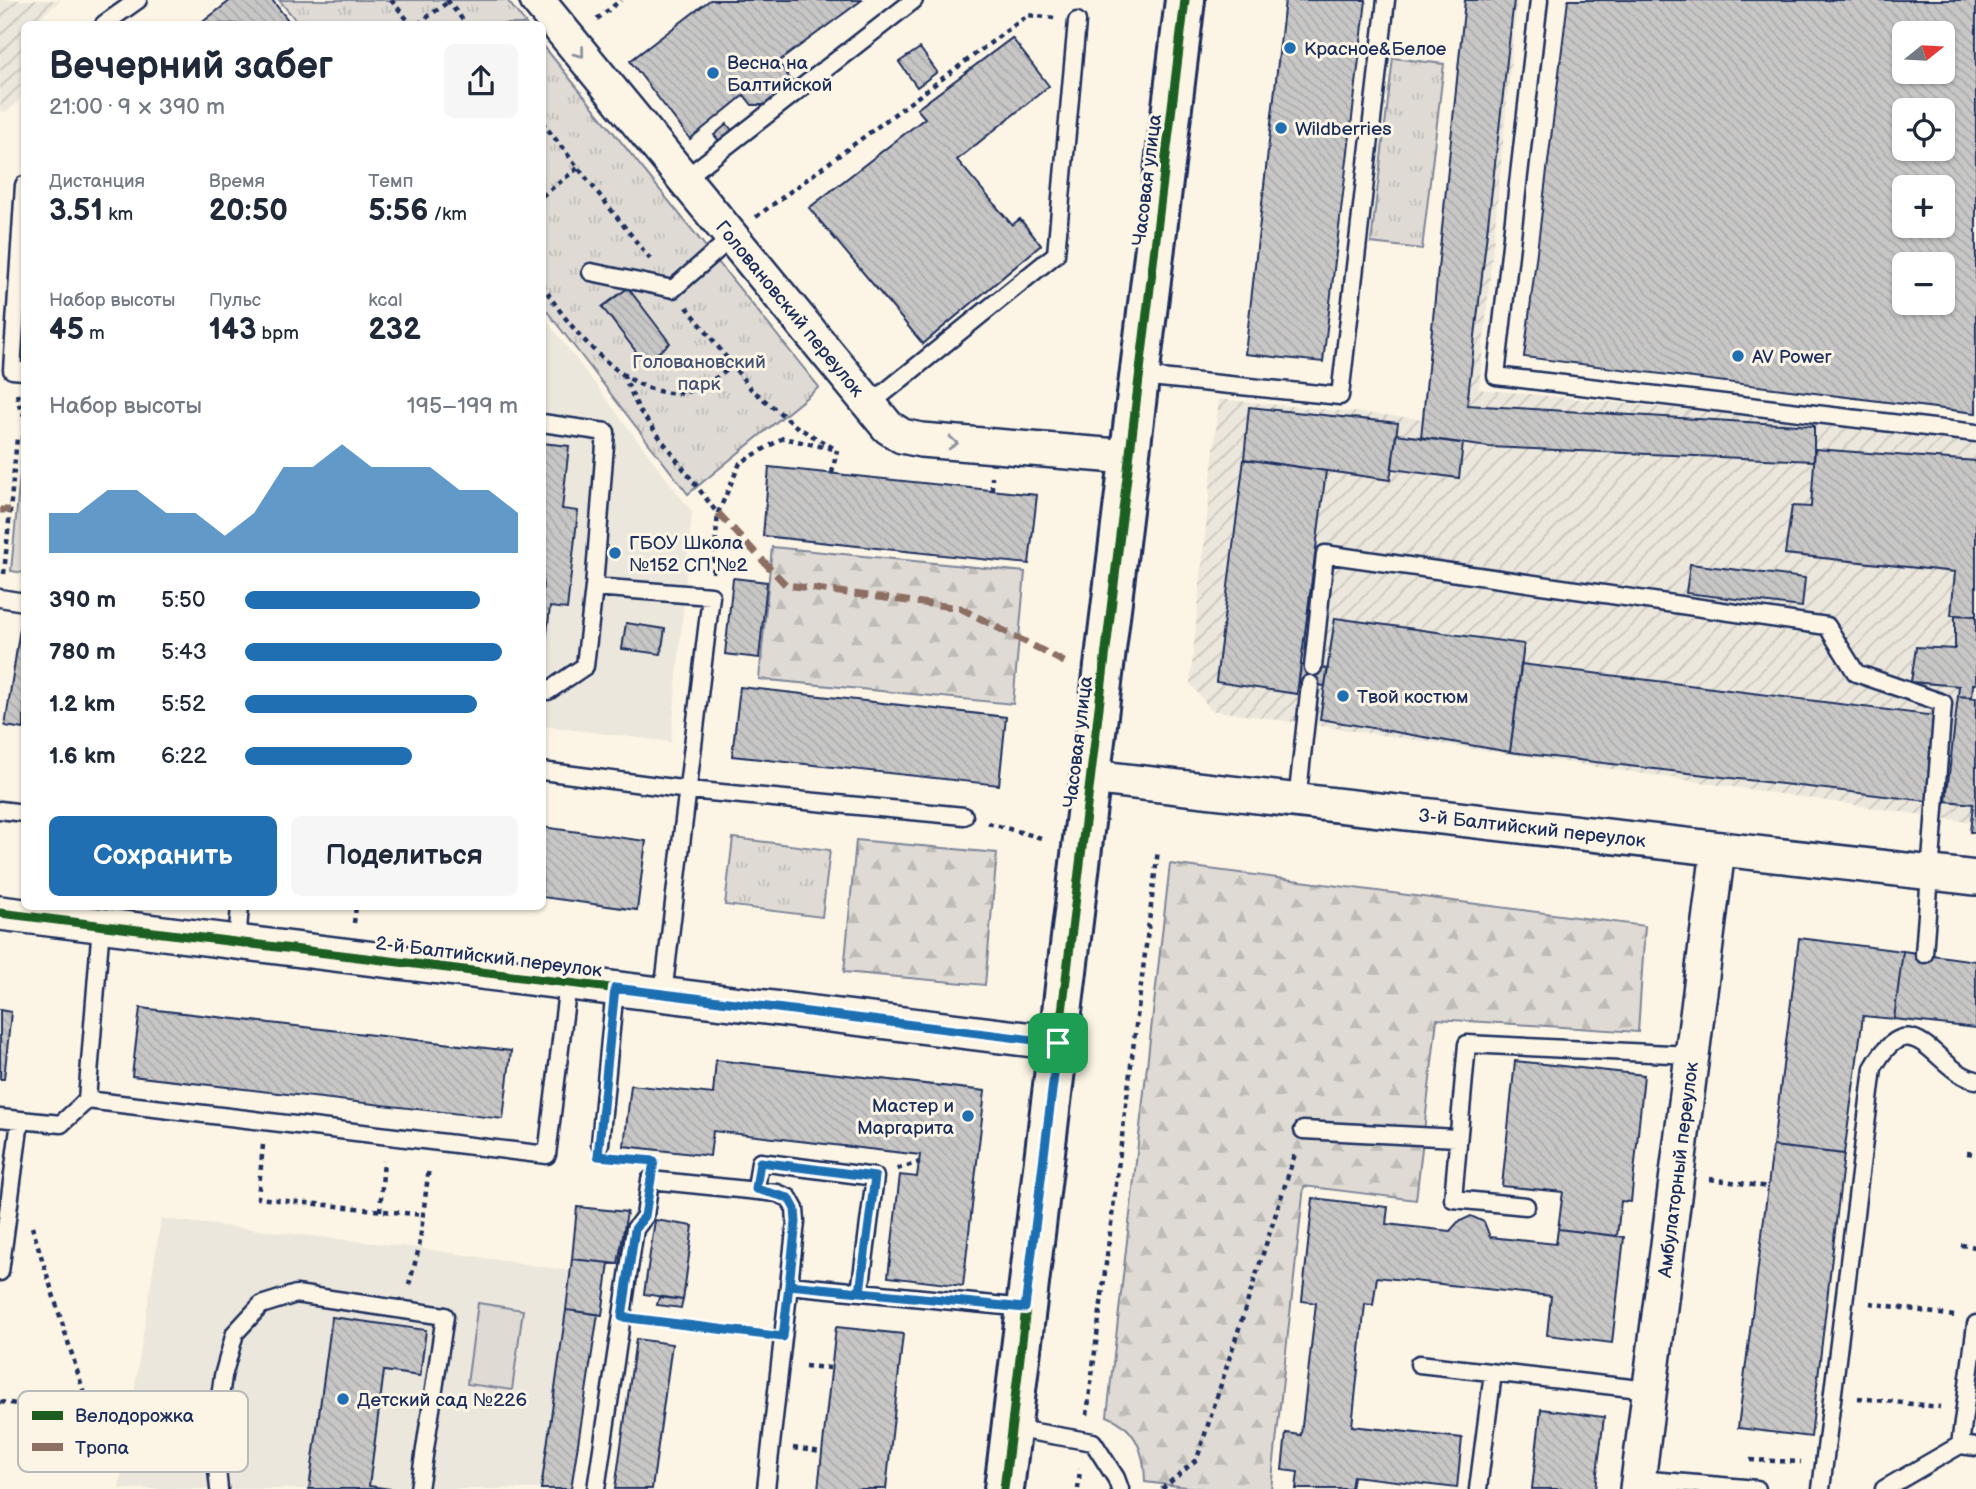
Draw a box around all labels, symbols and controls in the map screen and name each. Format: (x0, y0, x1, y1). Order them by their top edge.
north arrow (1892, 21, 1955, 84)
map controls (1892, 21, 1955, 315)
place label: Красное&Белое (1304, 38, 1447, 61)
marker: Красное&Белое (1282, 40, 1298, 56)
text: Вечерний забег (49, 44, 333, 89)
button: share (444, 44, 518, 118)
one-way arrow (571, 45, 584, 57)
place label: Весна на Балтийской (727, 52, 832, 97)
marker: Весна на Балтийской (705, 65, 721, 81)
text: 21:00 · 9 × 390 m (49, 93, 225, 121)
button: locate (1892, 98, 1955, 161)
street label: Часовая улица (1128, 113, 1167, 247)
place label: Wildberries (1295, 118, 1392, 141)
marker: Wildberries (1273, 120, 1289, 136)
text: Дистанция (49, 170, 145, 193)
text: Время (209, 170, 265, 193)
text: Темп (368, 170, 413, 193)
button: + (1892, 175, 1955, 238)
text: 3.51 (49, 193, 103, 229)
text: 20:50 (209, 193, 288, 229)
text: 5:56 (368, 193, 428, 229)
text: km (103, 203, 133, 226)
text: /km (428, 203, 467, 226)
street label: Головановский переулок (710, 216, 868, 402)
button: − (1892, 252, 1955, 315)
text: Набор высоты (49, 289, 175, 312)
text: Пульс (209, 289, 261, 312)
text: kcal (368, 289, 402, 312)
text: 45 (49, 312, 84, 348)
text: 143 (209, 312, 256, 348)
text: 232 (368, 312, 421, 348)
text: m (84, 322, 105, 345)
text: bpm (256, 322, 299, 345)
place label: AV Power (1752, 346, 1833, 369)
marker: AV Power (1730, 348, 1746, 364)
park label: Головановский парк (632, 351, 766, 396)
text: Набор высоты (49, 392, 202, 420)
text: 195–199 m (407, 392, 518, 420)
one-way arrow (948, 435, 959, 450)
place label: ГБОУ Школа №152 СП №2 (629, 532, 749, 577)
marker: ГБОУ Школа №152 СП №2 (607, 545, 623, 561)
text: 390 m (49, 586, 116, 614)
text: 5:50 (161, 586, 206, 614)
text: 780 m (49, 638, 116, 666)
text: 5:43 (161, 638, 207, 666)
street label: Часовая улица (1059, 675, 1098, 809)
place label: Твой костюм (1357, 686, 1468, 709)
marker: Твой костюм (1335, 688, 1351, 704)
text: 1.2 km (49, 690, 115, 718)
text: 5:52 (161, 690, 206, 718)
text: 1.6 km (49, 742, 116, 770)
text: 6:22 (161, 742, 207, 770)
street label: 3-й Балтийский переулок (1417, 804, 1647, 853)
button: Сохранить (49, 816, 277, 896)
button: Поделиться (291, 816, 518, 896)
street label: 2-й Балтийский переулок (374, 932, 603, 983)
pin (1028, 1013, 1088, 1073)
icon: arrive (1039, 1024, 1077, 1062)
street label: Амбулаторный переулок (1654, 1060, 1704, 1280)
place label: Мастер и Маргарита (857, 1095, 954, 1140)
marker: Мастер и Маргарита (960, 1108, 976, 1124)
place label: Детский сад №226 (357, 1389, 527, 1412)
legend (18, 1391, 248, 1472)
marker: Детский сад №226 (335, 1391, 351, 1407)
text: Велодорожка (75, 1405, 194, 1428)
text: Тропа (75, 1437, 129, 1460)

